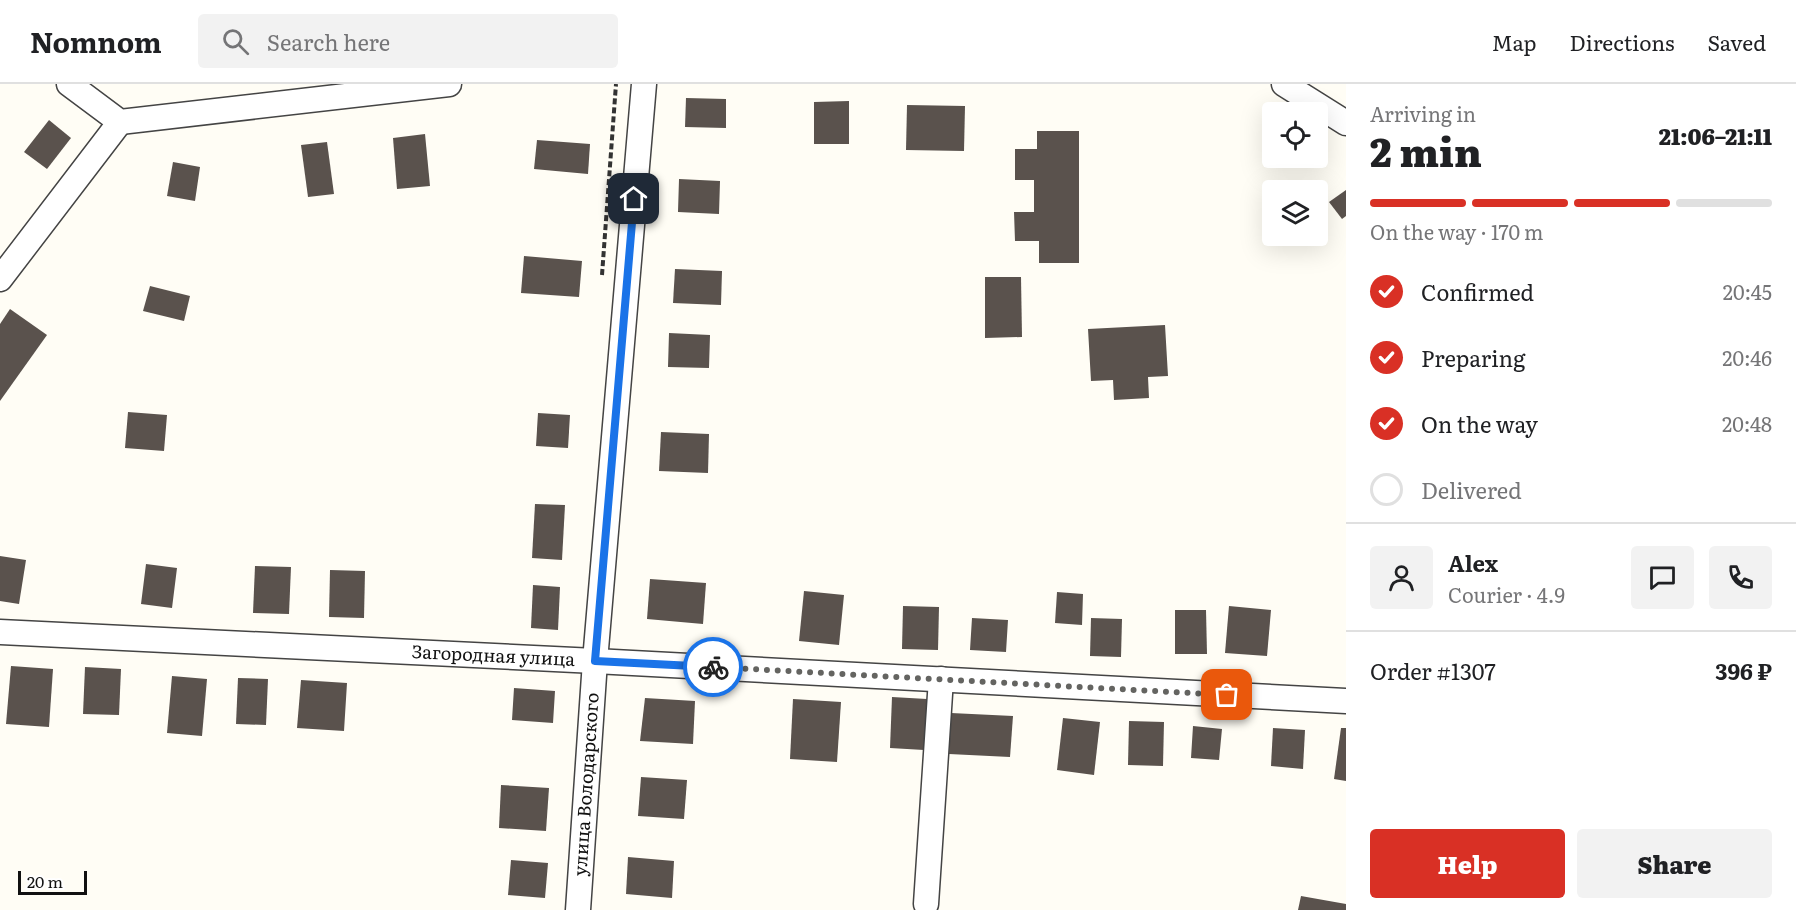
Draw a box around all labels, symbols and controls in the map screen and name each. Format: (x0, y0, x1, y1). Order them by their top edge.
search box (198, 14, 618, 68)
text: Nomnom (30, 20, 162, 62)
icon: search (219, 25, 252, 58)
text: Search here (267, 25, 390, 58)
text: Map (1492, 26, 1537, 57)
text: Directions (1570, 26, 1675, 57)
text: Saved (1708, 26, 1766, 57)
text: Arriving in (1370, 98, 1476, 128)
map controls (1262, 102, 1328, 246)
button: locate (1262, 102, 1328, 168)
text: 21:06–21:11 (1659, 119, 1772, 152)
text: 2 min (1370, 121, 1482, 179)
pin (608, 173, 659, 224)
button: layers (1262, 180, 1328, 246)
icon: home (617, 182, 650, 215)
text: On the way · 170 m (1370, 216, 1544, 246)
icon: check (1370, 275, 1403, 308)
text: Confirmed (1421, 275, 1534, 308)
text: 20:45 (1723, 276, 1772, 306)
icon: check (1370, 341, 1403, 374)
text: Preparing (1421, 341, 1525, 374)
text: 20:46 (1722, 342, 1772, 372)
icon: check (1370, 407, 1403, 440)
text: On the way (1421, 407, 1538, 440)
text: 20:48 (1722, 408, 1772, 438)
text: Delivered (1421, 473, 1522, 506)
button: person (1370, 546, 1433, 609)
text: Alex (1448, 546, 1498, 579)
button: chat (1631, 546, 1694, 609)
button: phone (1709, 546, 1772, 609)
text: Courier · 4.9 (1448, 579, 1565, 609)
street label: Загородная улица (411, 637, 576, 672)
courier (683, 637, 743, 697)
icon: bike (697, 651, 730, 684)
text: Order #1307 (1370, 654, 1496, 687)
text: 396 ₽ (1715, 654, 1772, 687)
pin (1201, 669, 1252, 720)
icon: bag (1210, 678, 1243, 711)
street label: улица Володарского (565, 692, 605, 877)
button: Help (1370, 829, 1565, 898)
button: Share (1577, 829, 1772, 898)
scale bar (18, 868, 87, 896)
text: 20 m (27, 869, 63, 893)

